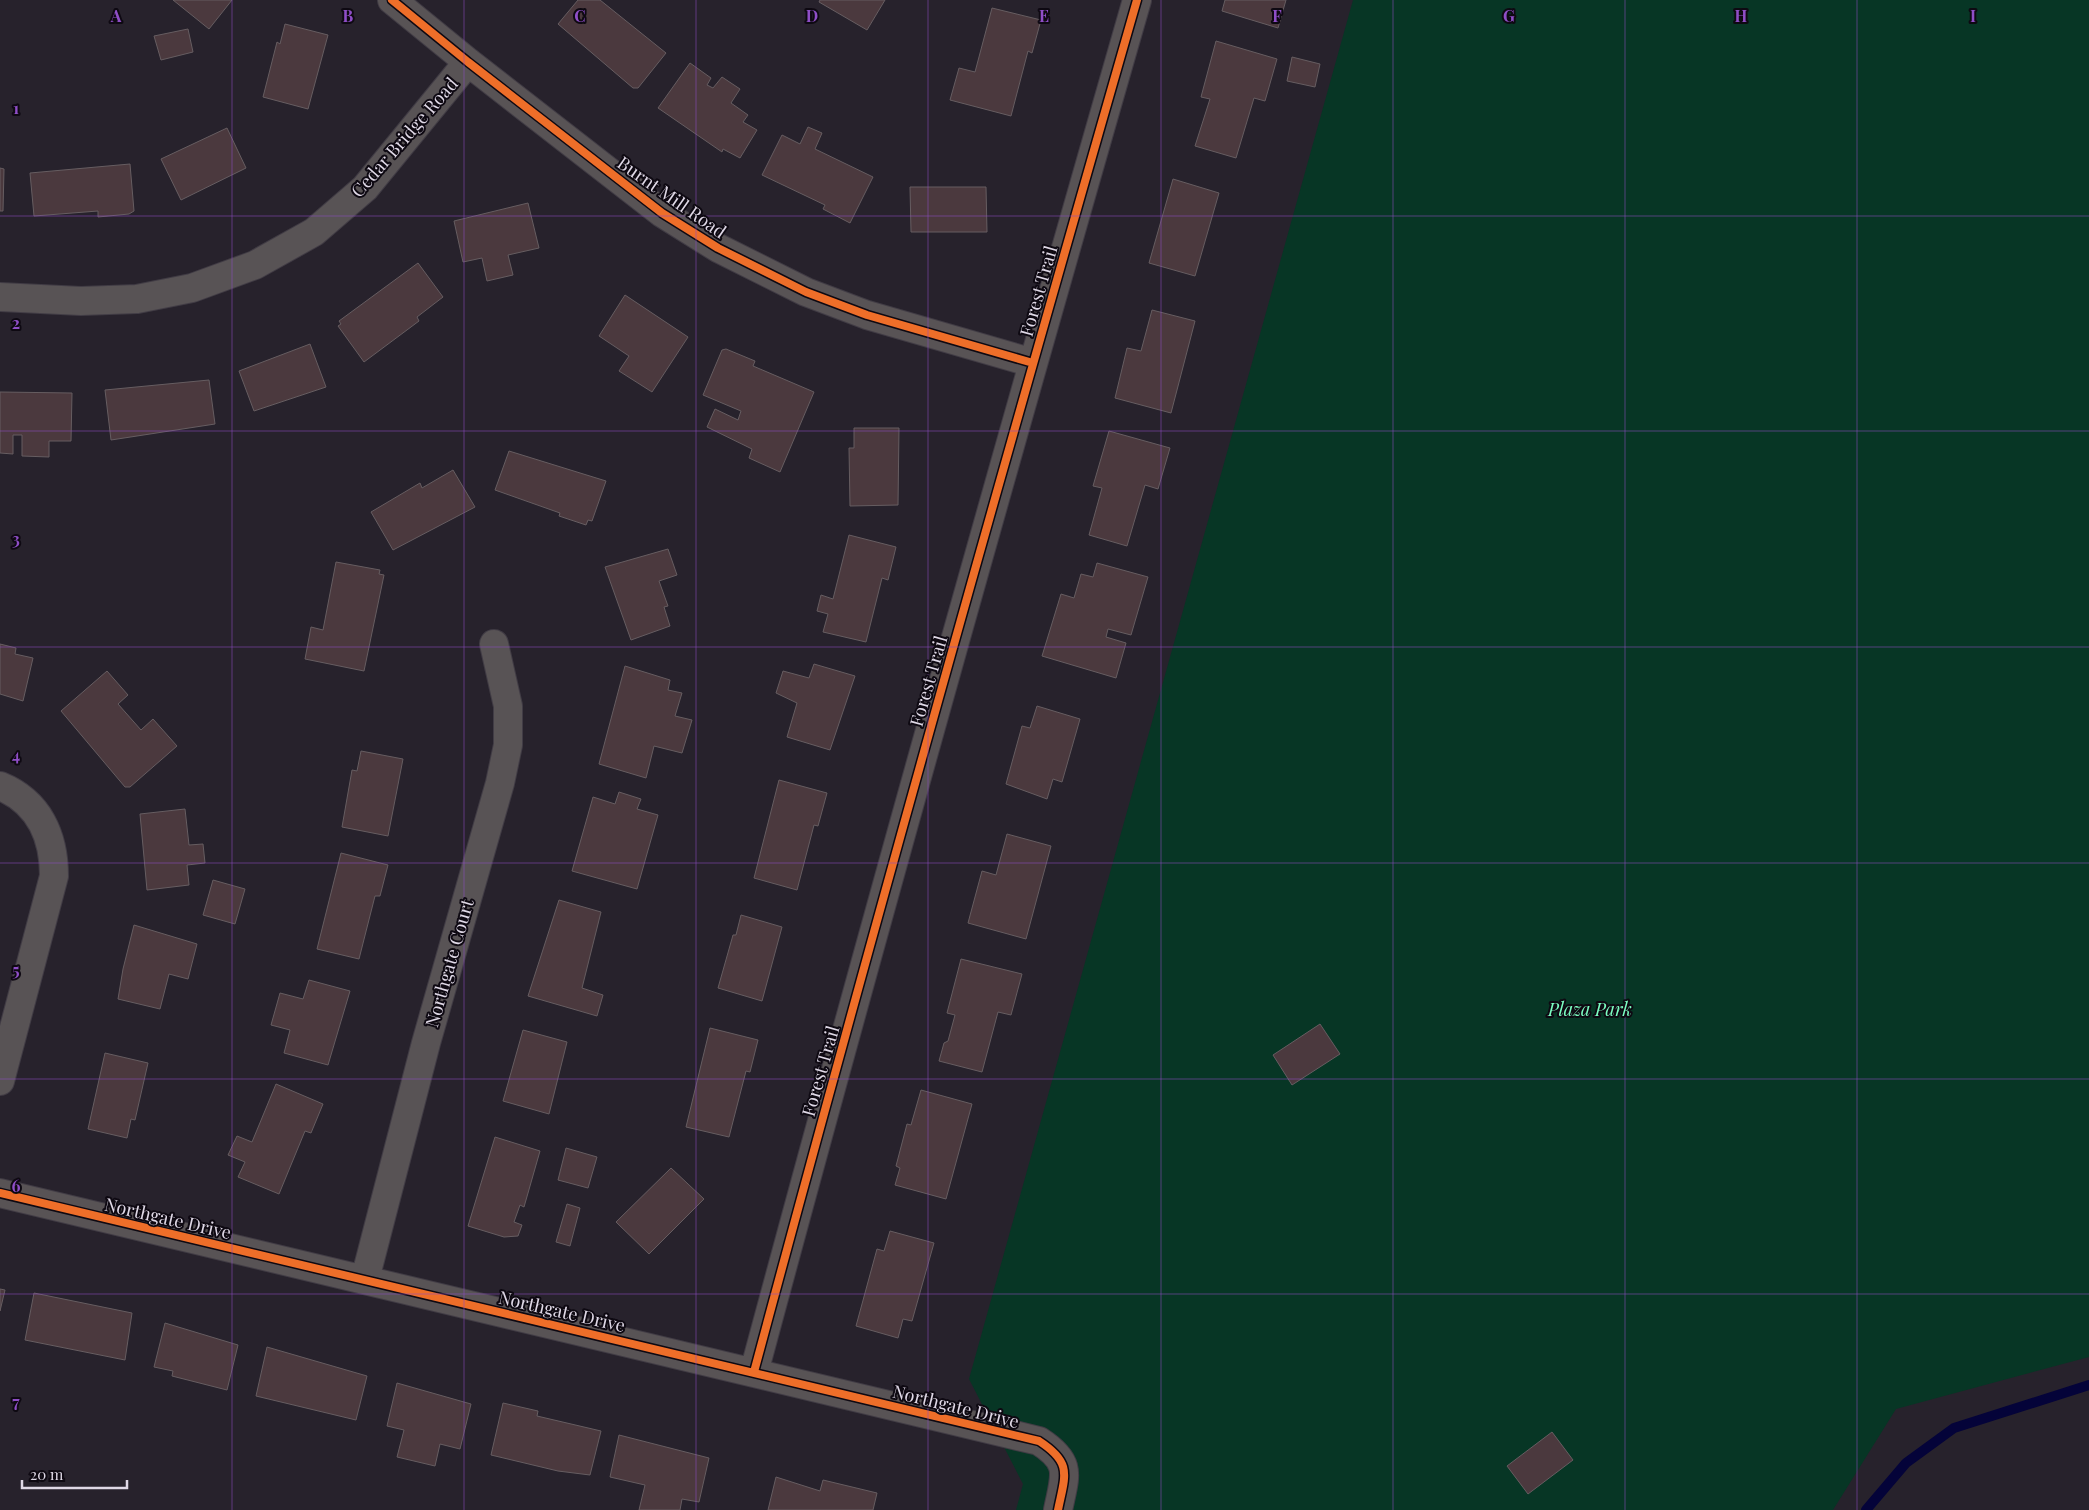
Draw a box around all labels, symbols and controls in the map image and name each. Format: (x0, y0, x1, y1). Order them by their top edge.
text: A (110, 5, 122, 26)
text: B (343, 5, 354, 26)
text: C (574, 5, 586, 26)
text: D (806, 5, 818, 26)
text: E (1039, 5, 1049, 26)
text: F (1272, 5, 1282, 26)
text: G (1503, 5, 1515, 26)
text: H (1735, 5, 1748, 26)
text: I (1970, 5, 1976, 26)
street label: Cedar Bridge Road (345, 71, 463, 202)
text: 1 (13, 97, 19, 118)
street label: Burnt Mill Road (613, 151, 732, 244)
street label: Forest Trail (1014, 243, 1062, 339)
text: 2 (12, 312, 20, 333)
text: 3 (12, 528, 20, 549)
street label: Forest Trail (904, 633, 952, 729)
text: 4 (12, 744, 20, 765)
street label: Northgate Court (419, 895, 479, 1030)
text: 5 (12, 959, 20, 980)
park label: Plaza Park (1547, 997, 1632, 1021)
street label: Forest Trail (796, 1023, 844, 1119)
text: 6 (12, 1175, 21, 1196)
street label: Northgate Drive (102, 1192, 234, 1244)
street label: Northgate Drive (496, 1285, 628, 1337)
street label: Northgate Drive (890, 1379, 1022, 1433)
text: 7 (12, 1391, 20, 1412)
scale bar (22, 1458, 128, 1490)
text: 20 m (30, 1464, 64, 1484)

